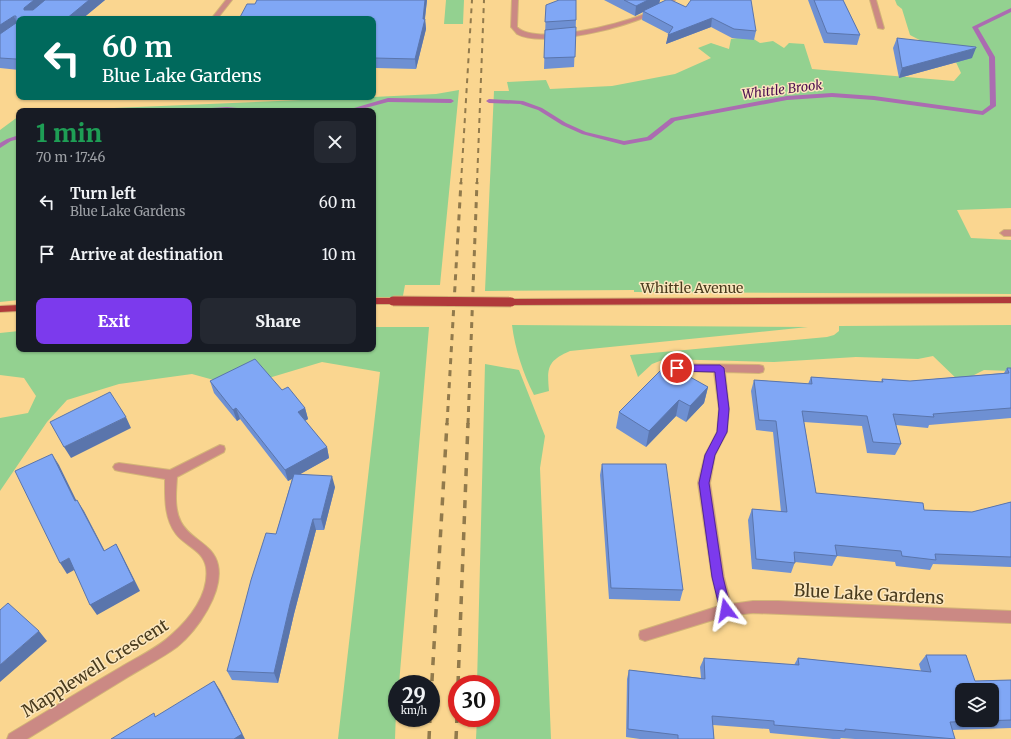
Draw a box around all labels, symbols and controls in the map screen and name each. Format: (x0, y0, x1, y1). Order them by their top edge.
text: 60 m (102, 29, 172, 65)
icon: left (36, 32, 88, 84)
text: Blue Lake Gardens (102, 64, 262, 87)
water label: Whittle Brook (741, 76, 823, 103)
text: 1 min (36, 118, 102, 149)
button: close (314, 121, 356, 163)
text: 70 m · 17:46 (36, 149, 105, 166)
text: Turn left (70, 184, 136, 203)
icon: left (36, 191, 58, 213)
text: 60 m (319, 193, 356, 212)
text: Blue Lake Gardens (70, 203, 185, 220)
icon: arrive (36, 243, 58, 265)
text: Arrive at destination (70, 245, 223, 264)
text: 10 m (322, 245, 356, 264)
street label: Whittle Avenue (640, 279, 743, 297)
button: Exit (36, 298, 192, 344)
button: Share (200, 298, 356, 344)
pin (660, 351, 694, 385)
icon: arrive (666, 357, 688, 379)
street label: Blue Lake Gardens (793, 579, 945, 609)
position arrow (705, 589, 747, 631)
street label: Mapplewell Crescent (18, 614, 173, 722)
speed limit sign: 30 (448, 675, 500, 727)
text: 29 (402, 683, 426, 708)
map controls (955, 683, 999, 727)
button: layers (955, 683, 999, 727)
text: km/h (401, 704, 427, 717)

